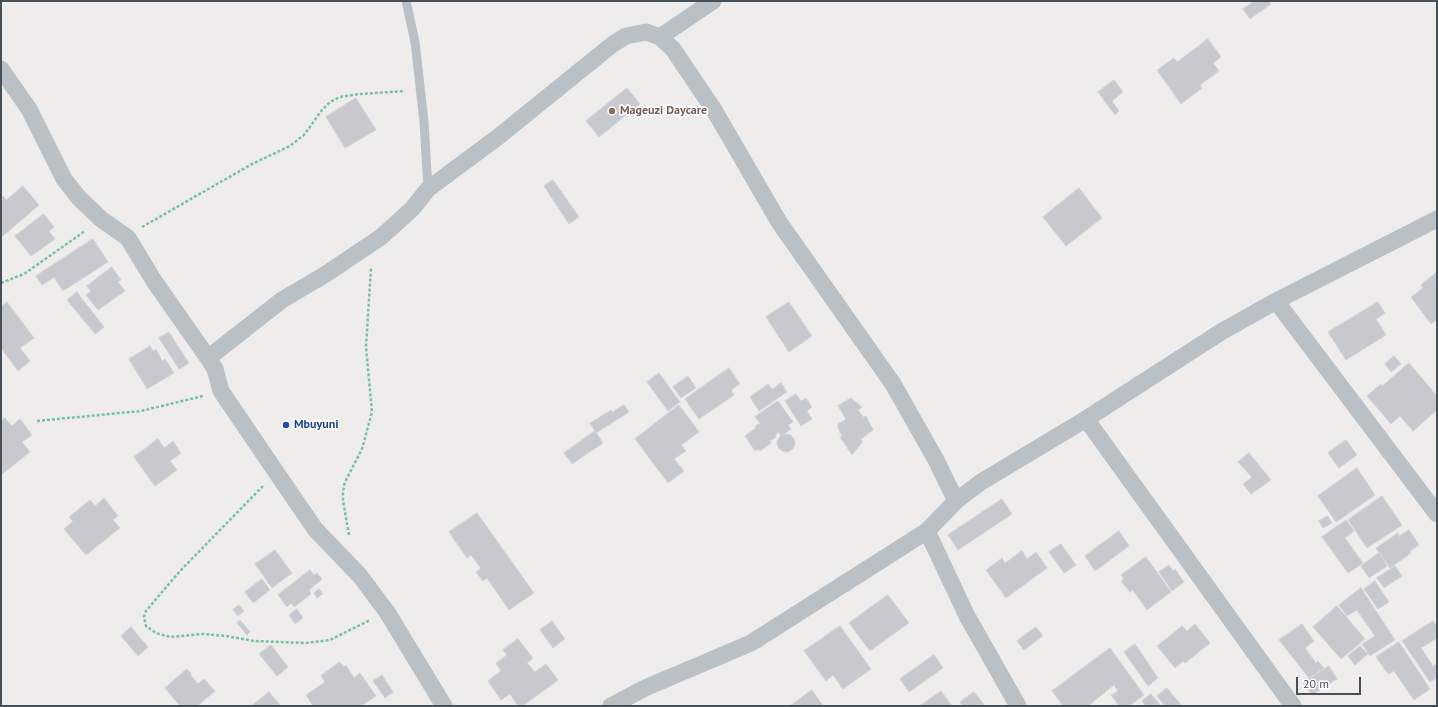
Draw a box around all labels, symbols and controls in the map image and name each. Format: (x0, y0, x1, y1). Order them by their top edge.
place label: Mageuzi Daycare (620, 104, 707, 118)
marker: Mageuzi Daycare (607, 106, 617, 116)
place label: Mbuyuni (294, 418, 338, 432)
marker: Mbuyuni (281, 420, 291, 430)
scale bar (1298, 669, 1363, 695)
text: 20 m (1303, 676, 1329, 691)

